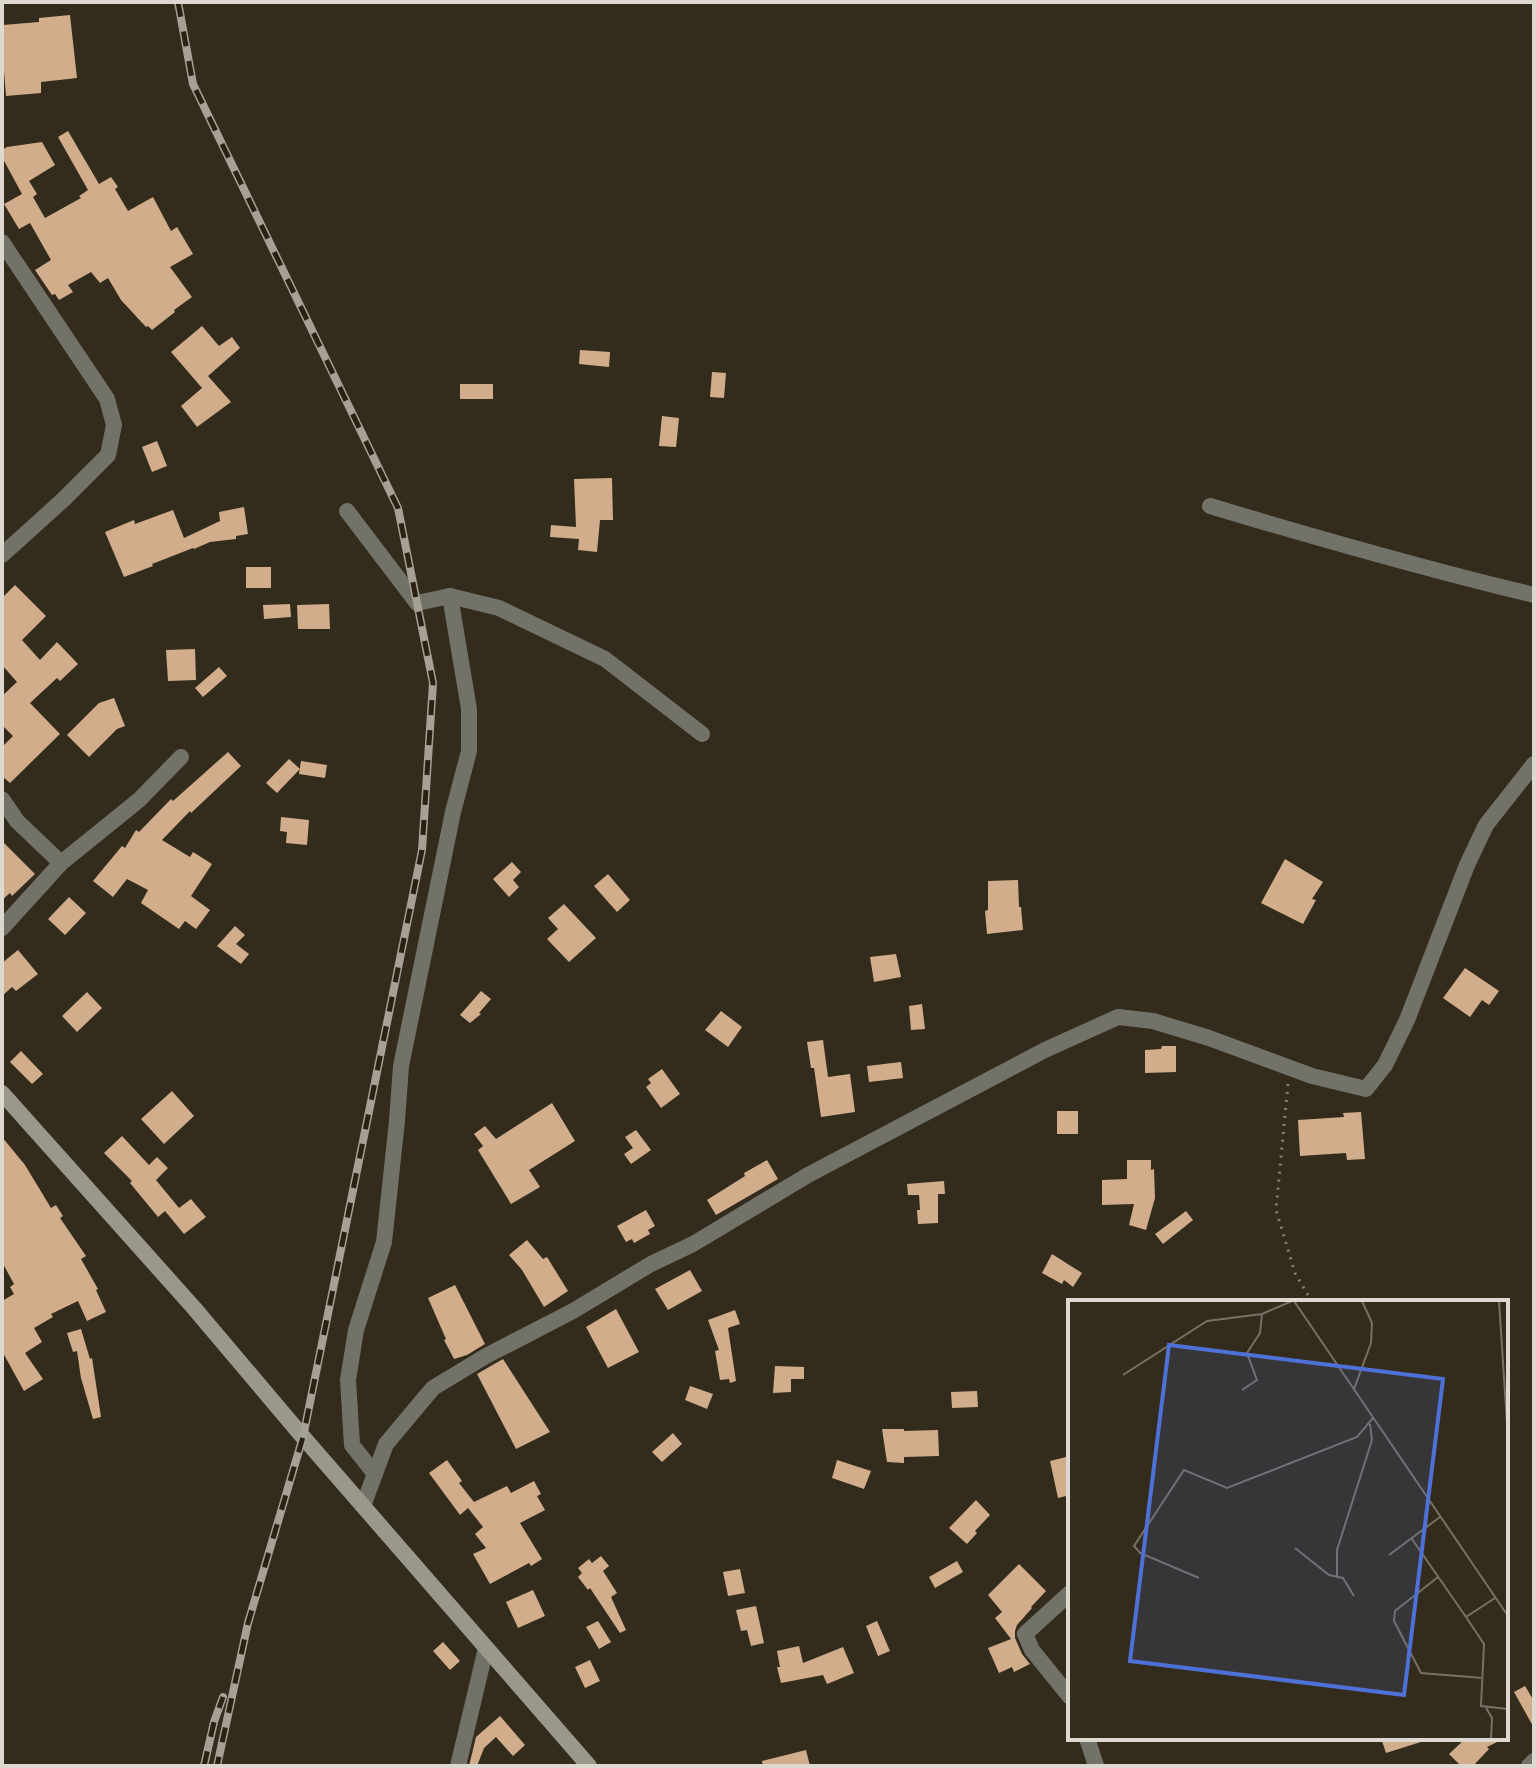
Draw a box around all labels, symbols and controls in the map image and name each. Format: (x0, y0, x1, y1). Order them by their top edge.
inset map (1068, 1300, 1508, 1740)

